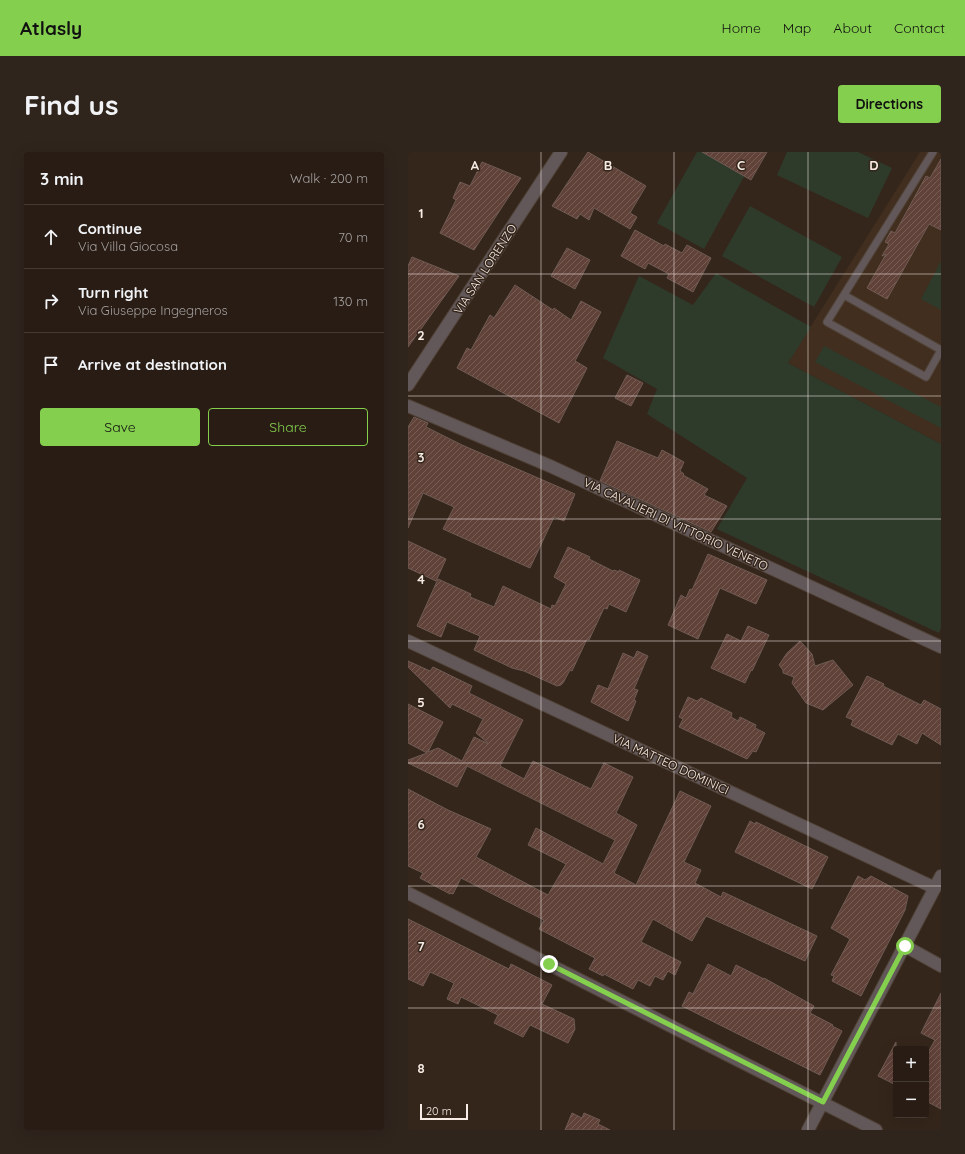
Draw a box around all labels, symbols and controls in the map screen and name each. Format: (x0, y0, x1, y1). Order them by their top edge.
text: Atlasly (20, 16, 82, 40)
text: Home (722, 19, 761, 37)
text: Map (783, 19, 811, 37)
text: About (833, 19, 872, 37)
text: Contact (894, 19, 945, 37)
button: Directions (838, 85, 941, 123)
text: Find us (24, 87, 118, 122)
text: A (471, 157, 480, 173)
text: B (604, 157, 612, 173)
text: C (737, 157, 745, 173)
text: D (869, 157, 879, 173)
text: 3 min (40, 168, 84, 189)
text: Walk · 200 m (290, 170, 368, 186)
text: 1 (418, 205, 424, 221)
text: Continue (78, 219, 142, 238)
street label: VIA SAN LORENZO (450, 221, 520, 317)
icon: ahead (40, 226, 62, 248)
text: 70 m (338, 229, 368, 245)
text: Via Villa Giocosa (78, 238, 178, 254)
text: Turn right (78, 283, 149, 302)
icon: right (40, 290, 62, 312)
text: 130 m (333, 293, 368, 309)
text: Via Giuseppe Ingegneros (78, 302, 228, 318)
text: 2 (417, 327, 425, 343)
icon: arrive (40, 354, 62, 376)
text: Arrive at destination (78, 355, 227, 374)
button: Save (40, 408, 200, 446)
button: Share (208, 408, 368, 446)
text: 3 (418, 449, 425, 465)
street label: VIA CAVALIERI DI VITTORIO VENETO (581, 474, 771, 574)
text: 4 (417, 571, 425, 587)
text: 5 (417, 694, 425, 710)
street label: VIA MATTEO DOMINICI (610, 730, 732, 798)
text: 6 (417, 816, 425, 832)
route start (896, 937, 914, 955)
text: 7 (417, 938, 425, 954)
route end (540, 955, 558, 973)
map controls (893, 1046, 929, 1118)
button: + (893, 1046, 929, 1082)
text: 8 (417, 1060, 425, 1076)
button: − (893, 1082, 929, 1118)
scale bar (420, 1102, 468, 1121)
text: 20 m (426, 1104, 452, 1118)

